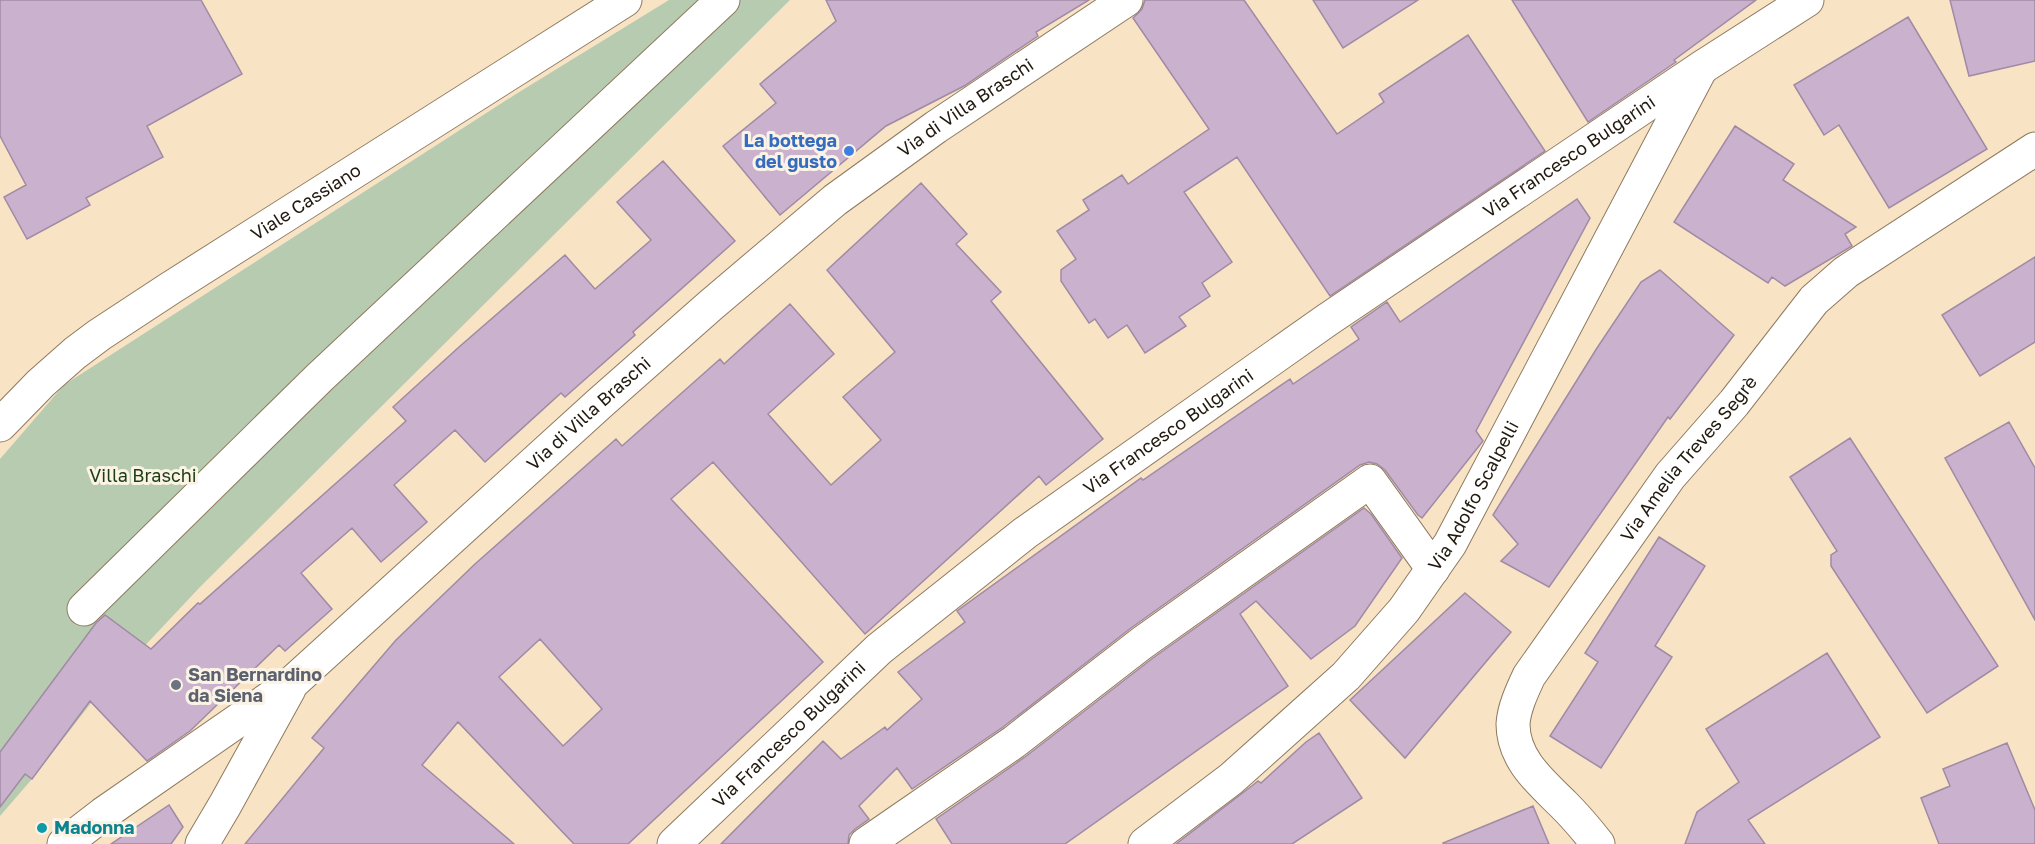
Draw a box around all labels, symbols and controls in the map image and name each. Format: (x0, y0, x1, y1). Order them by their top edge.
street label: Via di Villa Braschi (893, 53, 1037, 161)
street label: Via Francesco Bulgarini (1478, 90, 1659, 222)
place label: La bottega del gusto (743, 129, 837, 172)
marker: La bottega del gusto (842, 144, 856, 158)
street label: Viale Cassiano (246, 158, 365, 244)
street label: Via di Villa Braschi (522, 351, 655, 474)
street label: Via Francesco Bulgarini (1079, 364, 1257, 498)
street label: Via Amelia Treves Segrè (1615, 371, 1761, 546)
street label: Via Adolfo Scalpelli (1423, 417, 1523, 575)
park label: Villa Braschi (89, 464, 197, 486)
street label: Via Francesco Bulgarini (707, 656, 870, 812)
place label: San Bernardino da Siena (188, 663, 322, 706)
marker: San Bernardino da Siena (169, 678, 183, 692)
place label: Madonna (54, 816, 135, 838)
marker: Madonna (35, 821, 49, 835)

